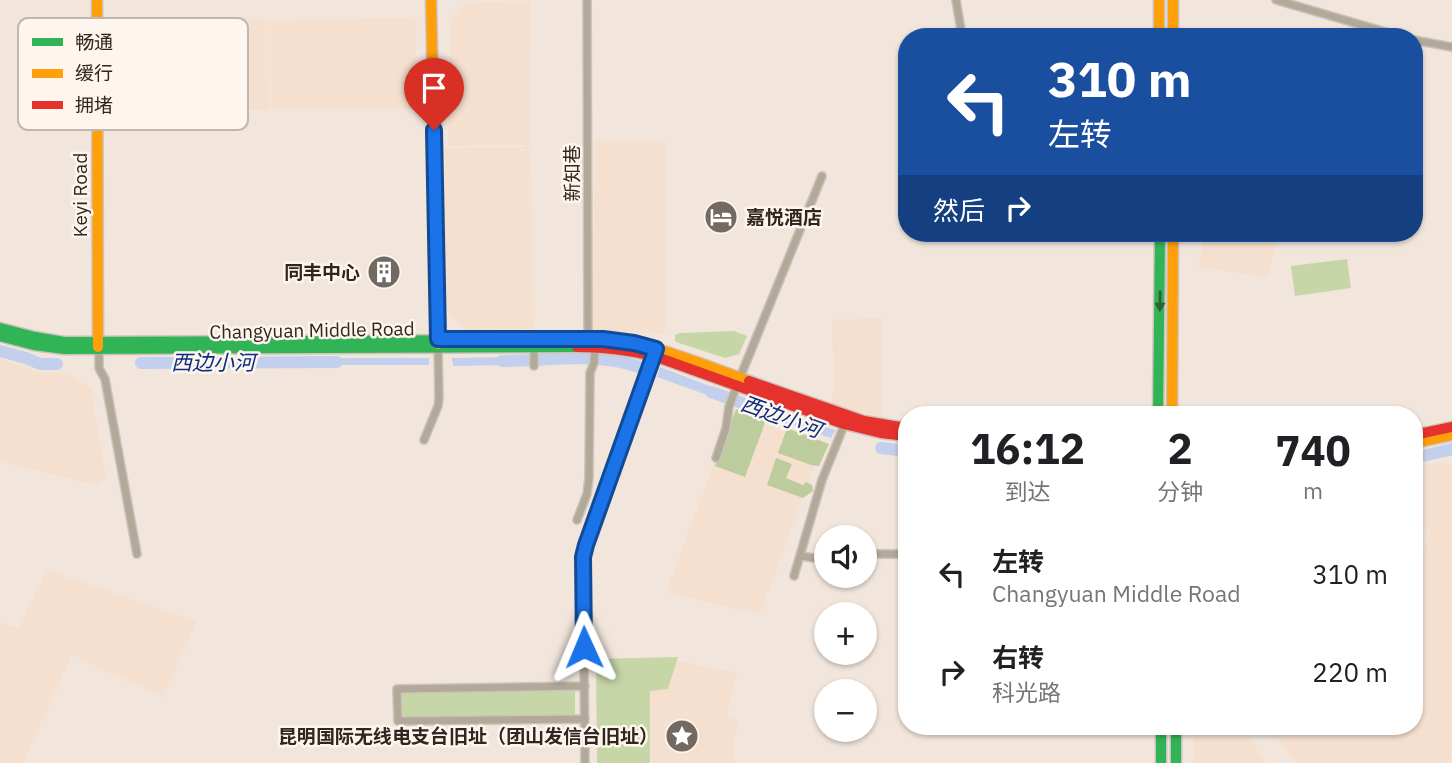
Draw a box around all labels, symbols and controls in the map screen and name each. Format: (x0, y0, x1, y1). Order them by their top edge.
legend (18, 18, 248, 130)
text: 畅通 (75, 30, 113, 54)
text: 310 m (1048, 47, 1192, 110)
icon: left (933, 56, 1024, 147)
pin (404, 58, 464, 130)
text: 缓行 (75, 61, 113, 85)
icon: arrive (415, 69, 453, 107)
text: 拥堵 (75, 93, 113, 117)
text: 左转 (1048, 113, 1112, 155)
street label: 新知巷 (560, 144, 584, 202)
street label: Keyi Road (68, 153, 92, 237)
icon: right (999, 189, 1037, 227)
text: 然后 (933, 193, 985, 227)
hotel icon: 嘉悦酒店 (702, 198, 740, 236)
place label: 嘉悦酒店 (746, 205, 822, 229)
building icon: 同丰中心 (365, 253, 403, 291)
place label: 同丰中心 (284, 260, 360, 284)
one-way arrow (1154, 290, 1165, 312)
street label: Changyuan Middle Road (209, 316, 415, 344)
water label: 西边小河 (171, 348, 259, 376)
water label: 西边小河 (737, 389, 829, 445)
text: 16:12 (970, 421, 1085, 476)
text: 2 (1167, 421, 1193, 476)
text: 740 (1275, 423, 1351, 478)
text: m (1303, 475, 1323, 505)
text: 到达 (1005, 476, 1051, 506)
text: 分钟 (1157, 476, 1203, 506)
map controls (814, 525, 877, 742)
button: sound (814, 525, 877, 588)
text: 左转 (992, 544, 1044, 578)
icon: left (933, 555, 971, 593)
text: 310 m (1312, 557, 1388, 591)
text: Changyuan Middle Road (992, 578, 1241, 608)
button: + (814, 602, 877, 665)
position arrow (547, 610, 621, 684)
text: 右转 (992, 640, 1044, 674)
icon: right (933, 653, 971, 691)
text: 220 m (1312, 655, 1388, 689)
text: 科光路 (992, 677, 1061, 707)
button: − (814, 679, 877, 742)
place icon: 昆明国际无线电支台旧址（团山发信台旧址） (663, 717, 701, 755)
place label: 昆明国际无线电支台旧址（团山发信台旧址） (278, 724, 658, 748)

